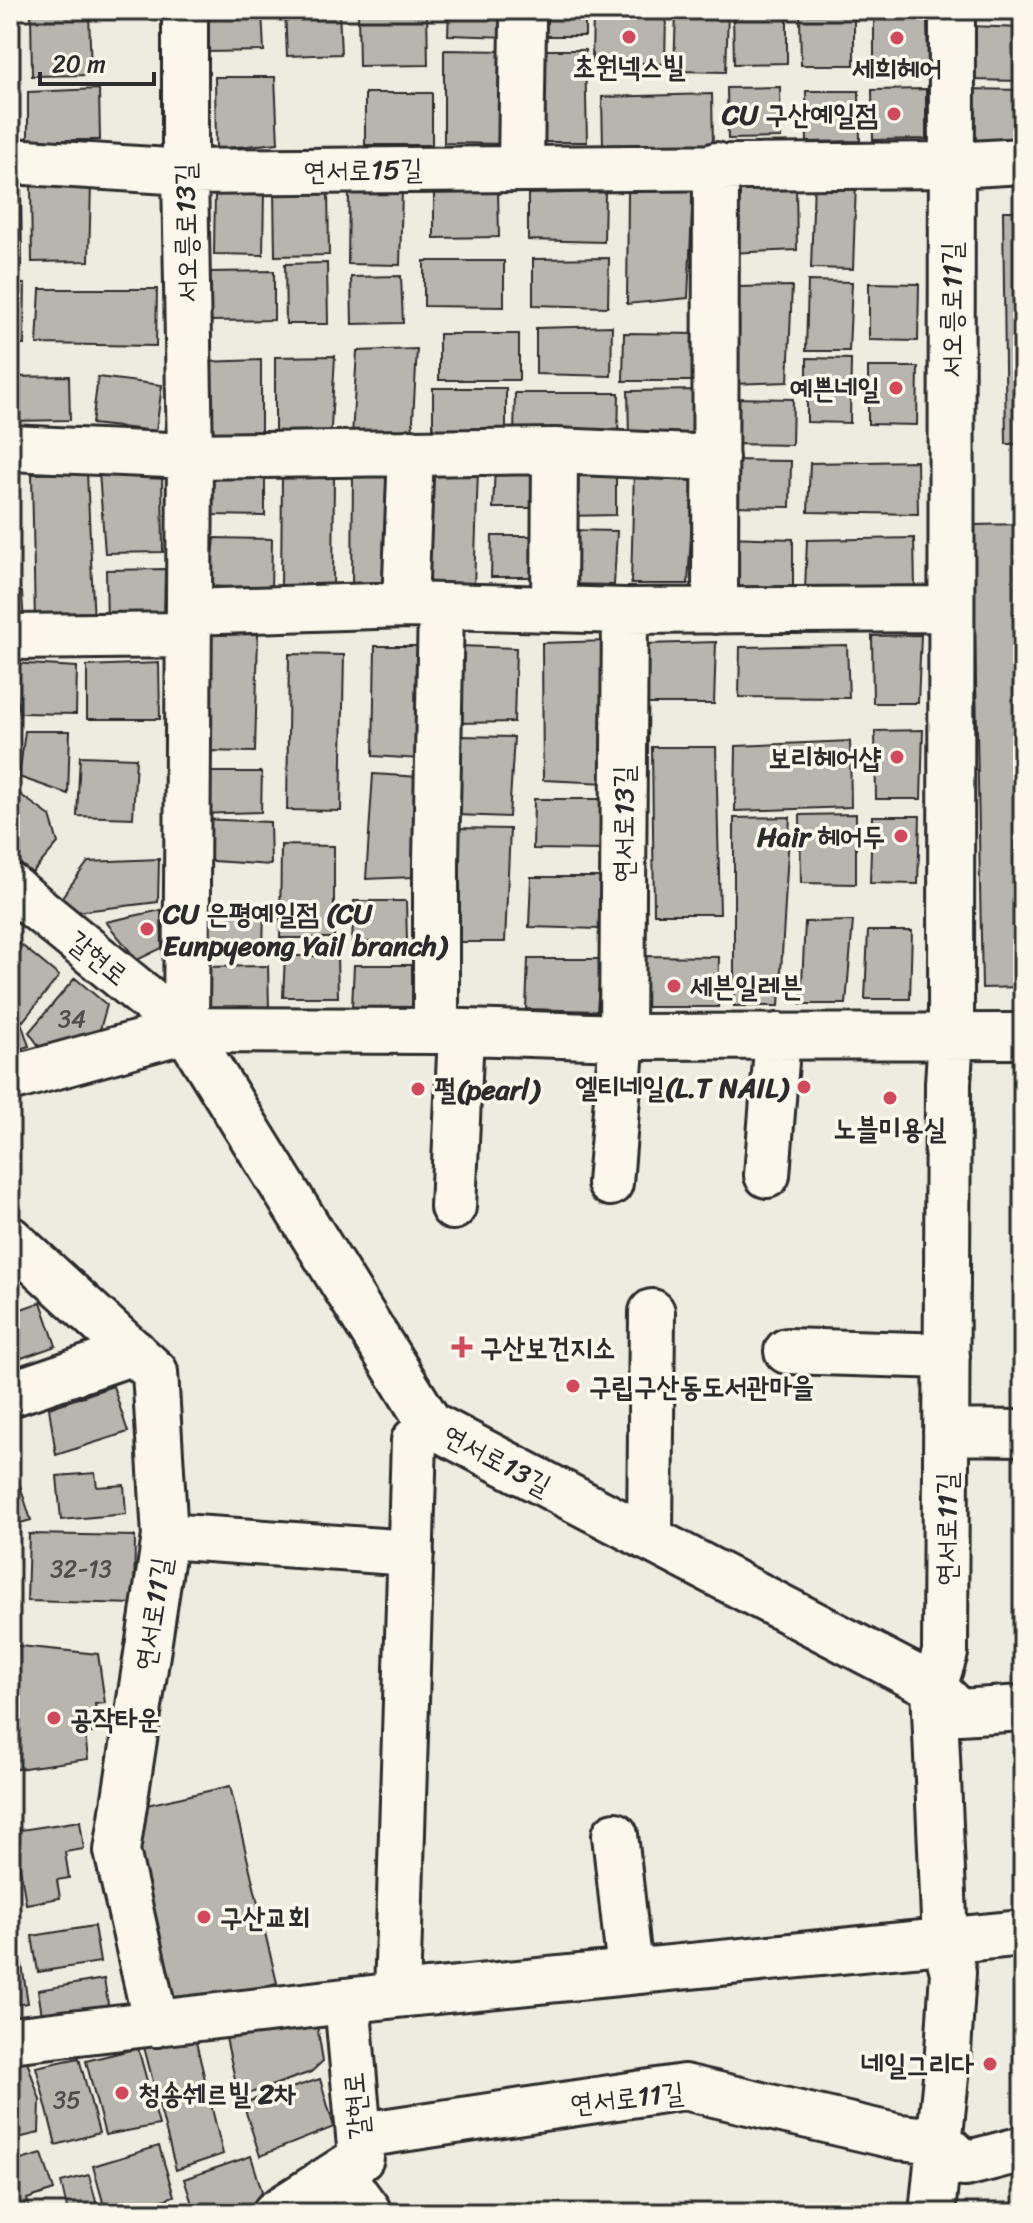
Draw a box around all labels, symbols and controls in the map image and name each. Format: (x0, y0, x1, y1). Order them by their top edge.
marker: 초원넥스빌 (620, 28, 638, 46)
marker: 세희헤어 (888, 29, 906, 47)
scale bar (40, 36, 154, 86)
place label: 초원넥스빌 (573, 42, 686, 91)
text: 20 m (52, 43, 106, 85)
place label: 세희헤어 (852, 44, 942, 93)
place label: CU 구산예일점 (721, 90, 878, 139)
marker: CU 구산예일점 (885, 105, 903, 123)
street label: 연서로15길 (303, 144, 423, 196)
street label: 서오릉로13길 (160, 163, 212, 303)
street label: 서오릉로11길 (927, 242, 976, 378)
place label: 예쁜네일 (790, 364, 880, 413)
marker: 예쁜네일 (887, 379, 905, 397)
place label: 보리헤어샵 (768, 733, 881, 782)
marker: 보리헤어샵 (888, 748, 906, 766)
street label: 연서로13길 (599, 765, 648, 883)
place label: Hair 헤어두 (757, 812, 885, 861)
marker: Hair 헤어두 (892, 827, 910, 845)
place label: CU 은평예일점 (CU Eunpyeong Yail branch) (162, 889, 449, 970)
street label: 갈현로 (56, 918, 140, 998)
marker: CU 은평예일점 (CU Eunpyeong Yail branch) (138, 920, 156, 938)
place label: 세븐일레븐 (690, 962, 803, 1011)
marker: 세븐일레븐 (665, 977, 683, 995)
house number: 34 (58, 998, 86, 1040)
place label: 엘티네일(L.T NAIL) (575, 1063, 790, 1112)
place label: 펄(pearl) (434, 1065, 541, 1114)
marker: 엘티네일(L.T NAIL) (795, 1078, 813, 1096)
marker: 펄(pearl) (409, 1080, 427, 1098)
marker: 노블미용실 (881, 1089, 899, 1107)
place label: 노블미용실 (834, 1104, 947, 1153)
place label: 구산보건지소 (480, 1323, 615, 1372)
marker: 구산보건지소 (451, 1336, 473, 1358)
place label: 구립구산동도서관마을 (589, 1362, 814, 1411)
marker: 구립구산동도서관마을 (564, 1377, 582, 1395)
street label: 연서로13길 (434, 1411, 560, 1509)
street label: 연서로11길 (922, 1472, 971, 1586)
house number: 32-13 (50, 1548, 112, 1590)
street label: 연서로11길 (120, 1554, 186, 1674)
place label: 공작타운 (70, 1694, 160, 1743)
marker: 공작타운 (45, 1709, 63, 1727)
place label: 구산교회 (220, 1893, 310, 1942)
marker: 구산교회 (195, 1908, 213, 1926)
place label: 네일그리다 (861, 2040, 974, 2089)
marker: 네일그리다 (981, 2055, 999, 2073)
street label: 연서로11길 (568, 2068, 686, 2128)
place label: 청송쉐르빌 2차 (138, 2069, 297, 2118)
street label: 갈현로 (329, 2070, 383, 2142)
house number: 35 (53, 2079, 81, 2121)
marker: 청송쉐르빌 2차 (113, 2084, 131, 2102)

